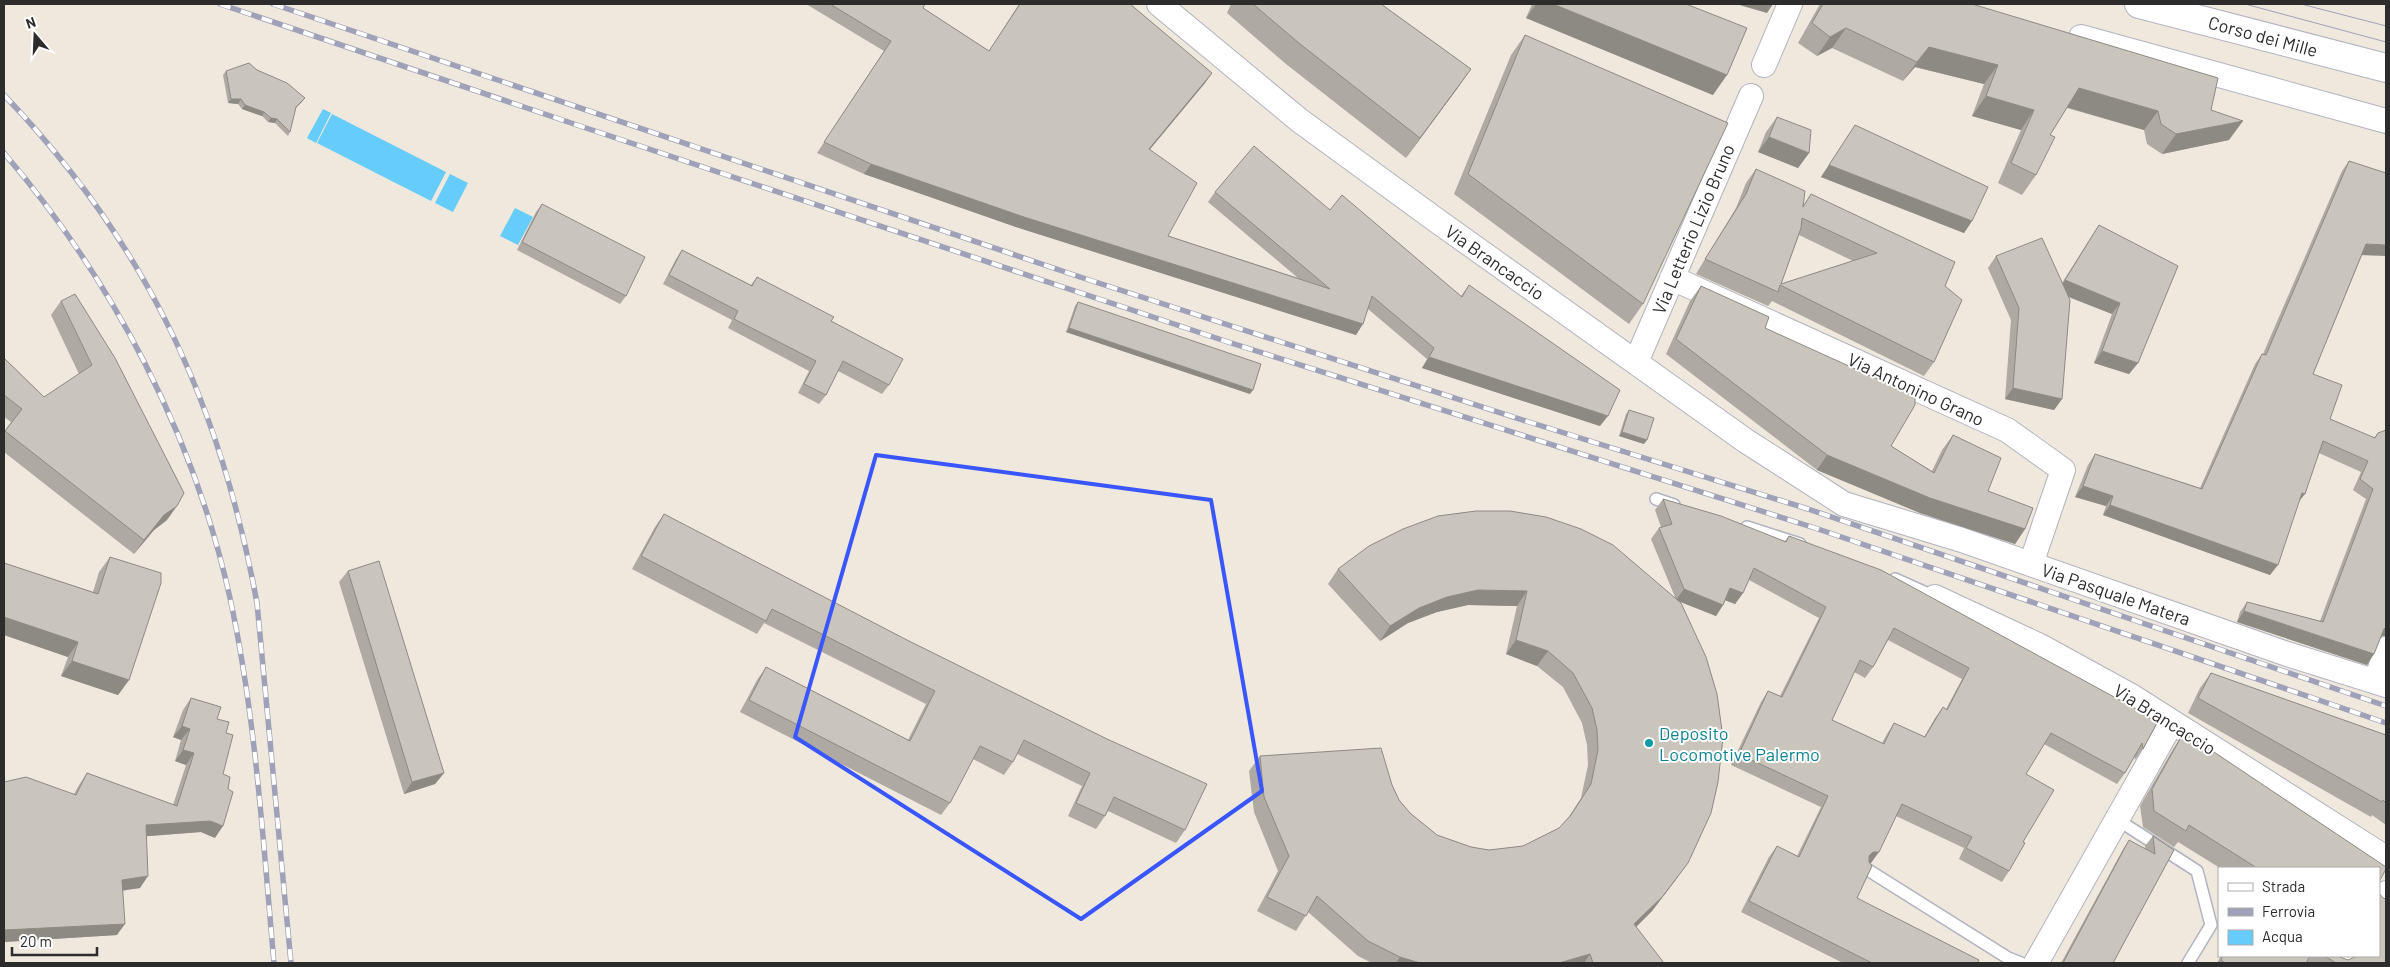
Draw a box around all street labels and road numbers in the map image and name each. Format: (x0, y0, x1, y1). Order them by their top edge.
street label: Corso dei Mille (2206, 11, 2320, 61)
street label: Via Letterio Lizio Bruno (1647, 141, 1739, 317)
street label: Via Brancaccio (1441, 220, 1549, 304)
street label: Via Antonino Grano (1844, 348, 1988, 430)
street label: Via Pasquale Matera (2039, 558, 2193, 630)
street label: Via Brancaccio (2110, 679, 2220, 759)

